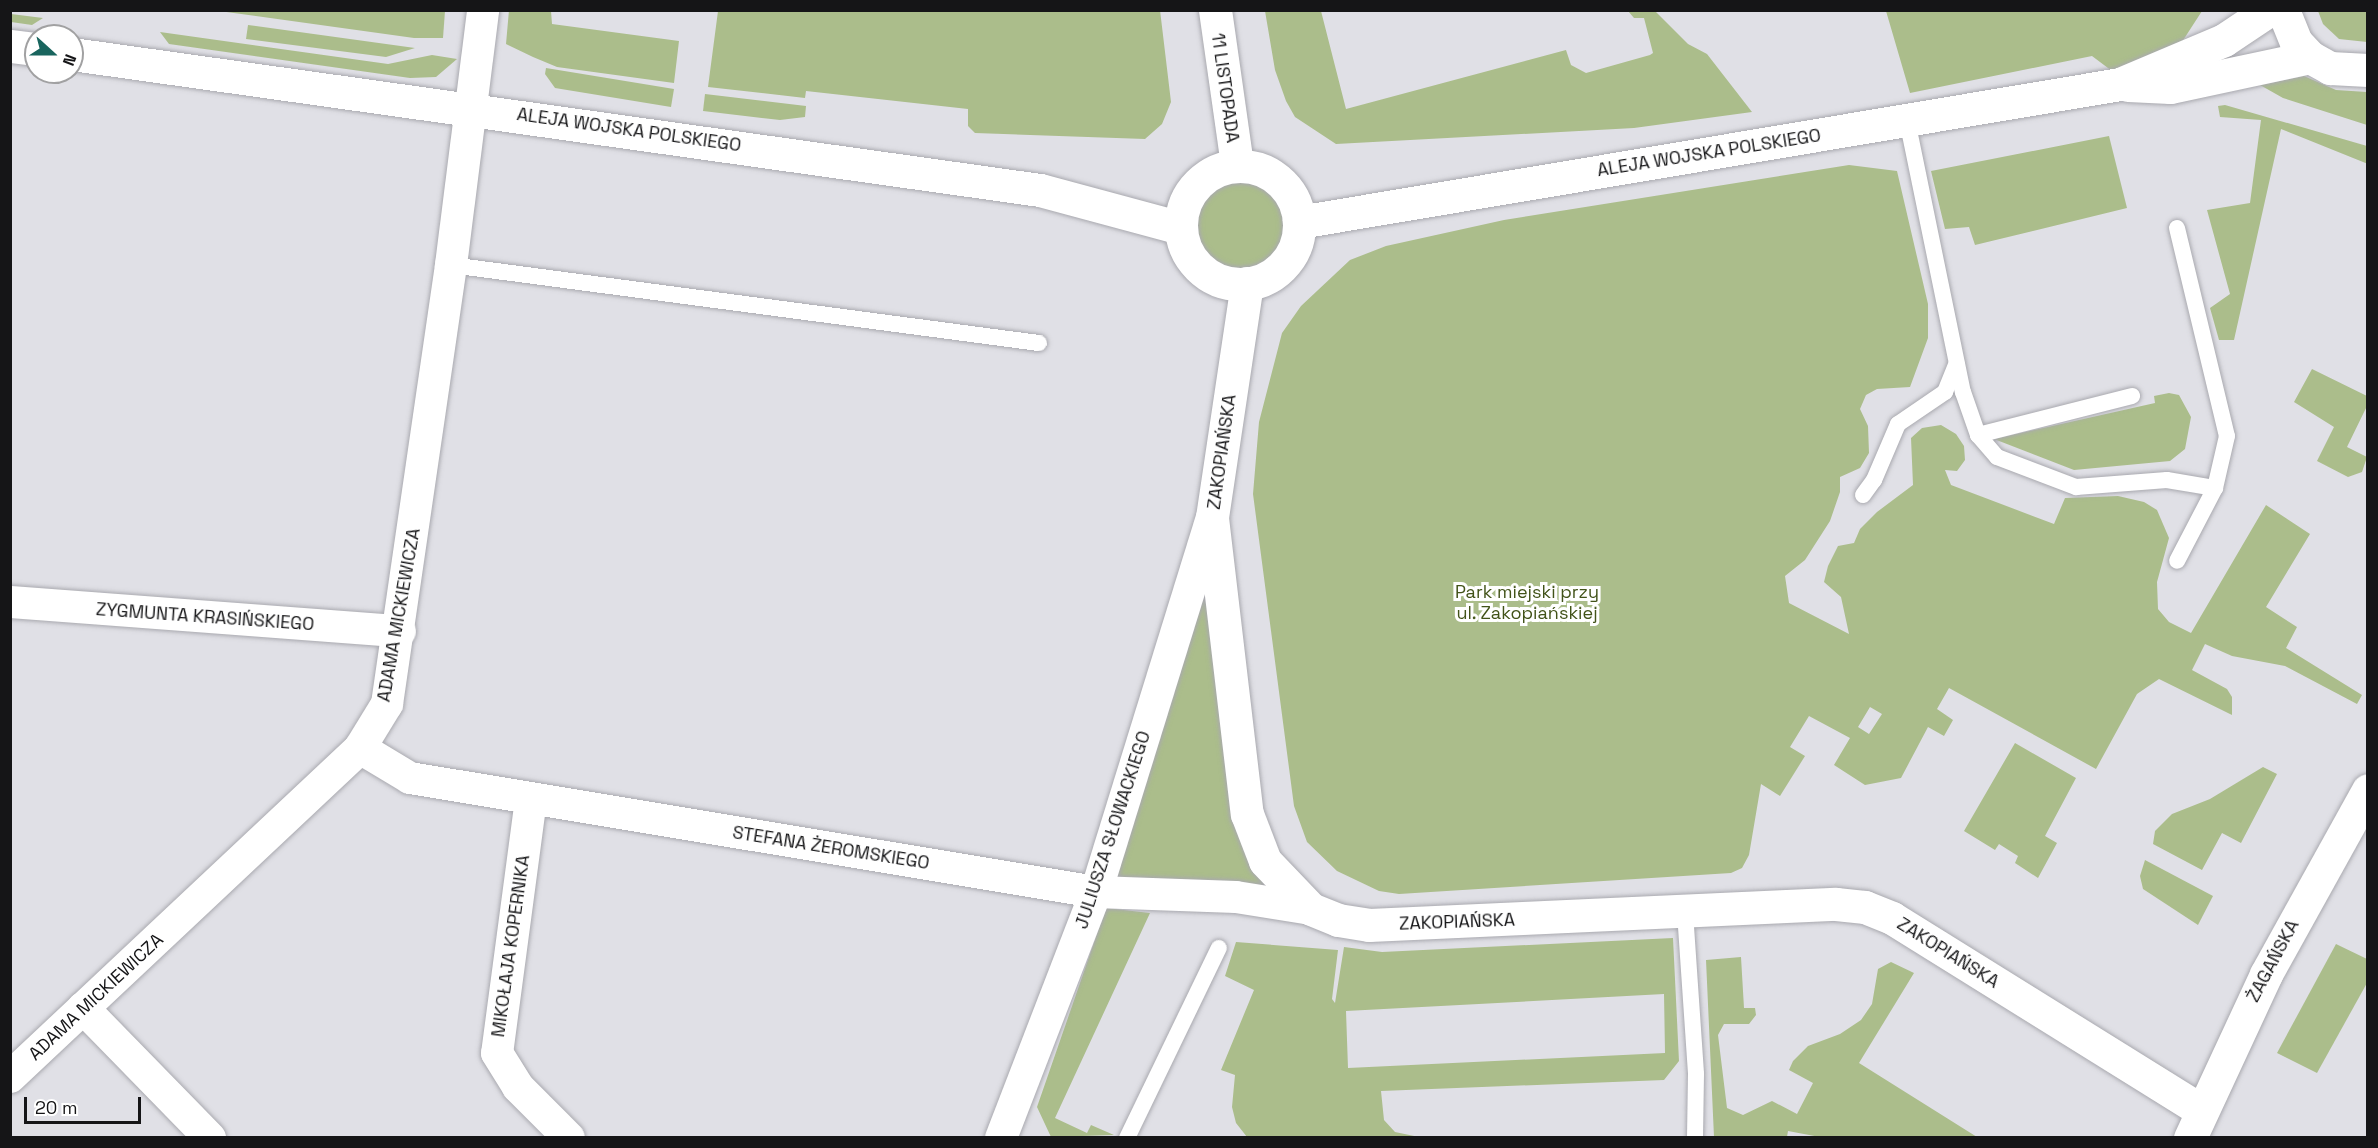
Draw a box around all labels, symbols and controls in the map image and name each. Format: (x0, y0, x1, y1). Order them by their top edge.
north arrow (24, 24, 84, 84)
street label: 11 LISTOPADA (1207, 32, 1243, 144)
text: N (58, 51, 81, 69)
street label: ALEJA WOJSKA POLSKIEGO (515, 104, 743, 156)
street label: ALEJA WOJSKA POLSKIEGO (1595, 125, 1823, 181)
street label: ZAKOPIAŃSKA (1203, 393, 1241, 511)
street label: ADAMA MICKIEWICZA (373, 526, 425, 704)
park label: Park miejski przy ul. Zakopiańskiej (1455, 582, 1599, 624)
street label: ZYGMUNTA KRASIŃSKIEGO (95, 599, 315, 635)
street label: JULIUSZA SŁOWACKIEGO (1071, 728, 1155, 932)
street label: STEFANA ŻEROMSKIEGO (731, 822, 931, 874)
street label: MIKOŁAJA KOPERNIKA (487, 853, 535, 1039)
street label: ZAKOPIAŃSKA (1399, 909, 1515, 935)
street label: ZAKOPIAŃSKA (1893, 913, 2003, 993)
street label: ŻAGAŃSKA (2242, 916, 2304, 1006)
street label: ADAMA MICKIEWICZA (24, 929, 168, 1065)
scale bar (27, 1085, 144, 1123)
text: 20 m (35, 1096, 78, 1119)

